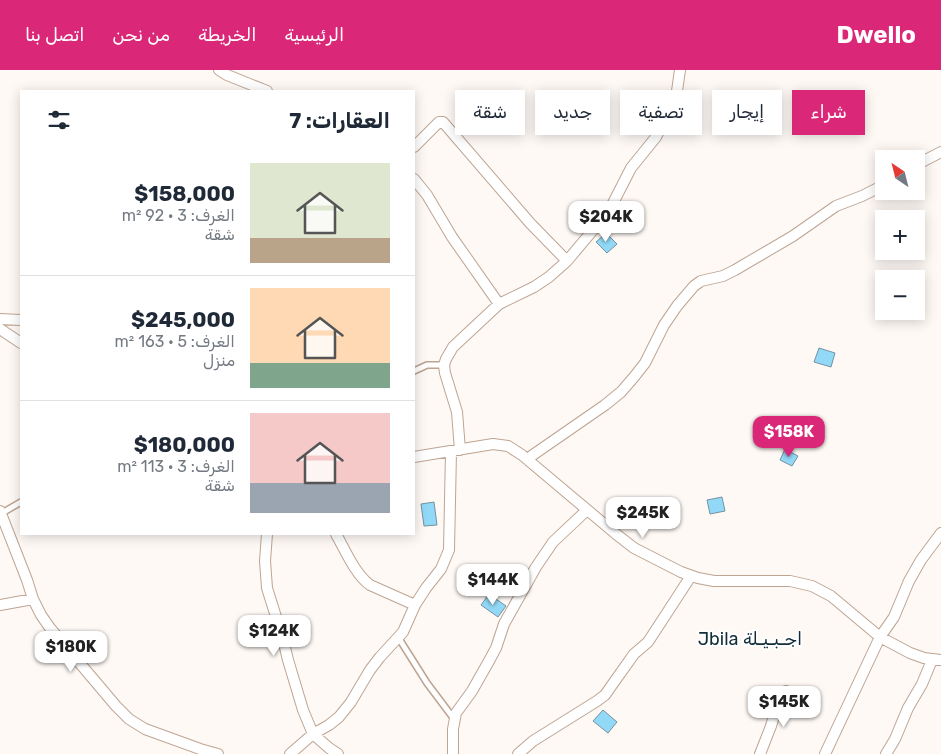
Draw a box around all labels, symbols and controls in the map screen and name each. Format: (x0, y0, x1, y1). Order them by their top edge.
text: Dwello (836, 21, 916, 49)
text: اتصل بنا (25, 24, 84, 46)
text: من نحن (112, 24, 170, 46)
text: الخريطة (198, 24, 256, 46)
text: الرئيسية (284, 24, 344, 46)
chip: شقة (455, 90, 525, 135)
chip: جديد (535, 90, 610, 135)
chip: تصفية (620, 90, 702, 135)
chip: إيجار (712, 90, 782, 135)
chip: شراء (792, 90, 865, 135)
icon: filters (45, 106, 73, 134)
text: العقارات: 7 (289, 108, 390, 133)
north arrow (875, 150, 925, 200)
map controls (875, 150, 925, 320)
text: $158,000 (134, 181, 235, 206)
icon: home (290, 183, 350, 243)
pin: $204K (571, 200, 641, 243)
text: الغرف: 3 · 92 m² (122, 206, 235, 225)
text: $204K (579, 207, 633, 226)
button: + (875, 210, 925, 260)
text: شقة (205, 225, 235, 244)
button: − (875, 270, 925, 320)
text: $245,000 (131, 307, 235, 332)
icon: home (290, 308, 350, 368)
text: الغرف: 5 · 163 m² (115, 332, 235, 351)
text: منزل (203, 351, 235, 370)
pin: $158K (754, 416, 824, 458)
text: $158K (764, 422, 814, 441)
text: $180,000 (134, 432, 235, 457)
icon: home (290, 433, 350, 493)
text: الغرف: 3 · 113 m² (117, 457, 235, 476)
text: شقة (205, 476, 235, 495)
pin: $245K (608, 496, 678, 539)
text: $245K (617, 503, 669, 522)
pin: $144K (458, 564, 528, 606)
text: $144K (467, 570, 519, 589)
pin: $124K (239, 614, 309, 657)
text: $124K (249, 621, 299, 640)
district label: Jbila اجـبـيـلة (698, 628, 802, 650)
pin: $180K (36, 630, 106, 673)
text: $180K (46, 637, 96, 656)
pin: $145K (749, 686, 819, 728)
text: $145K (759, 692, 809, 711)

